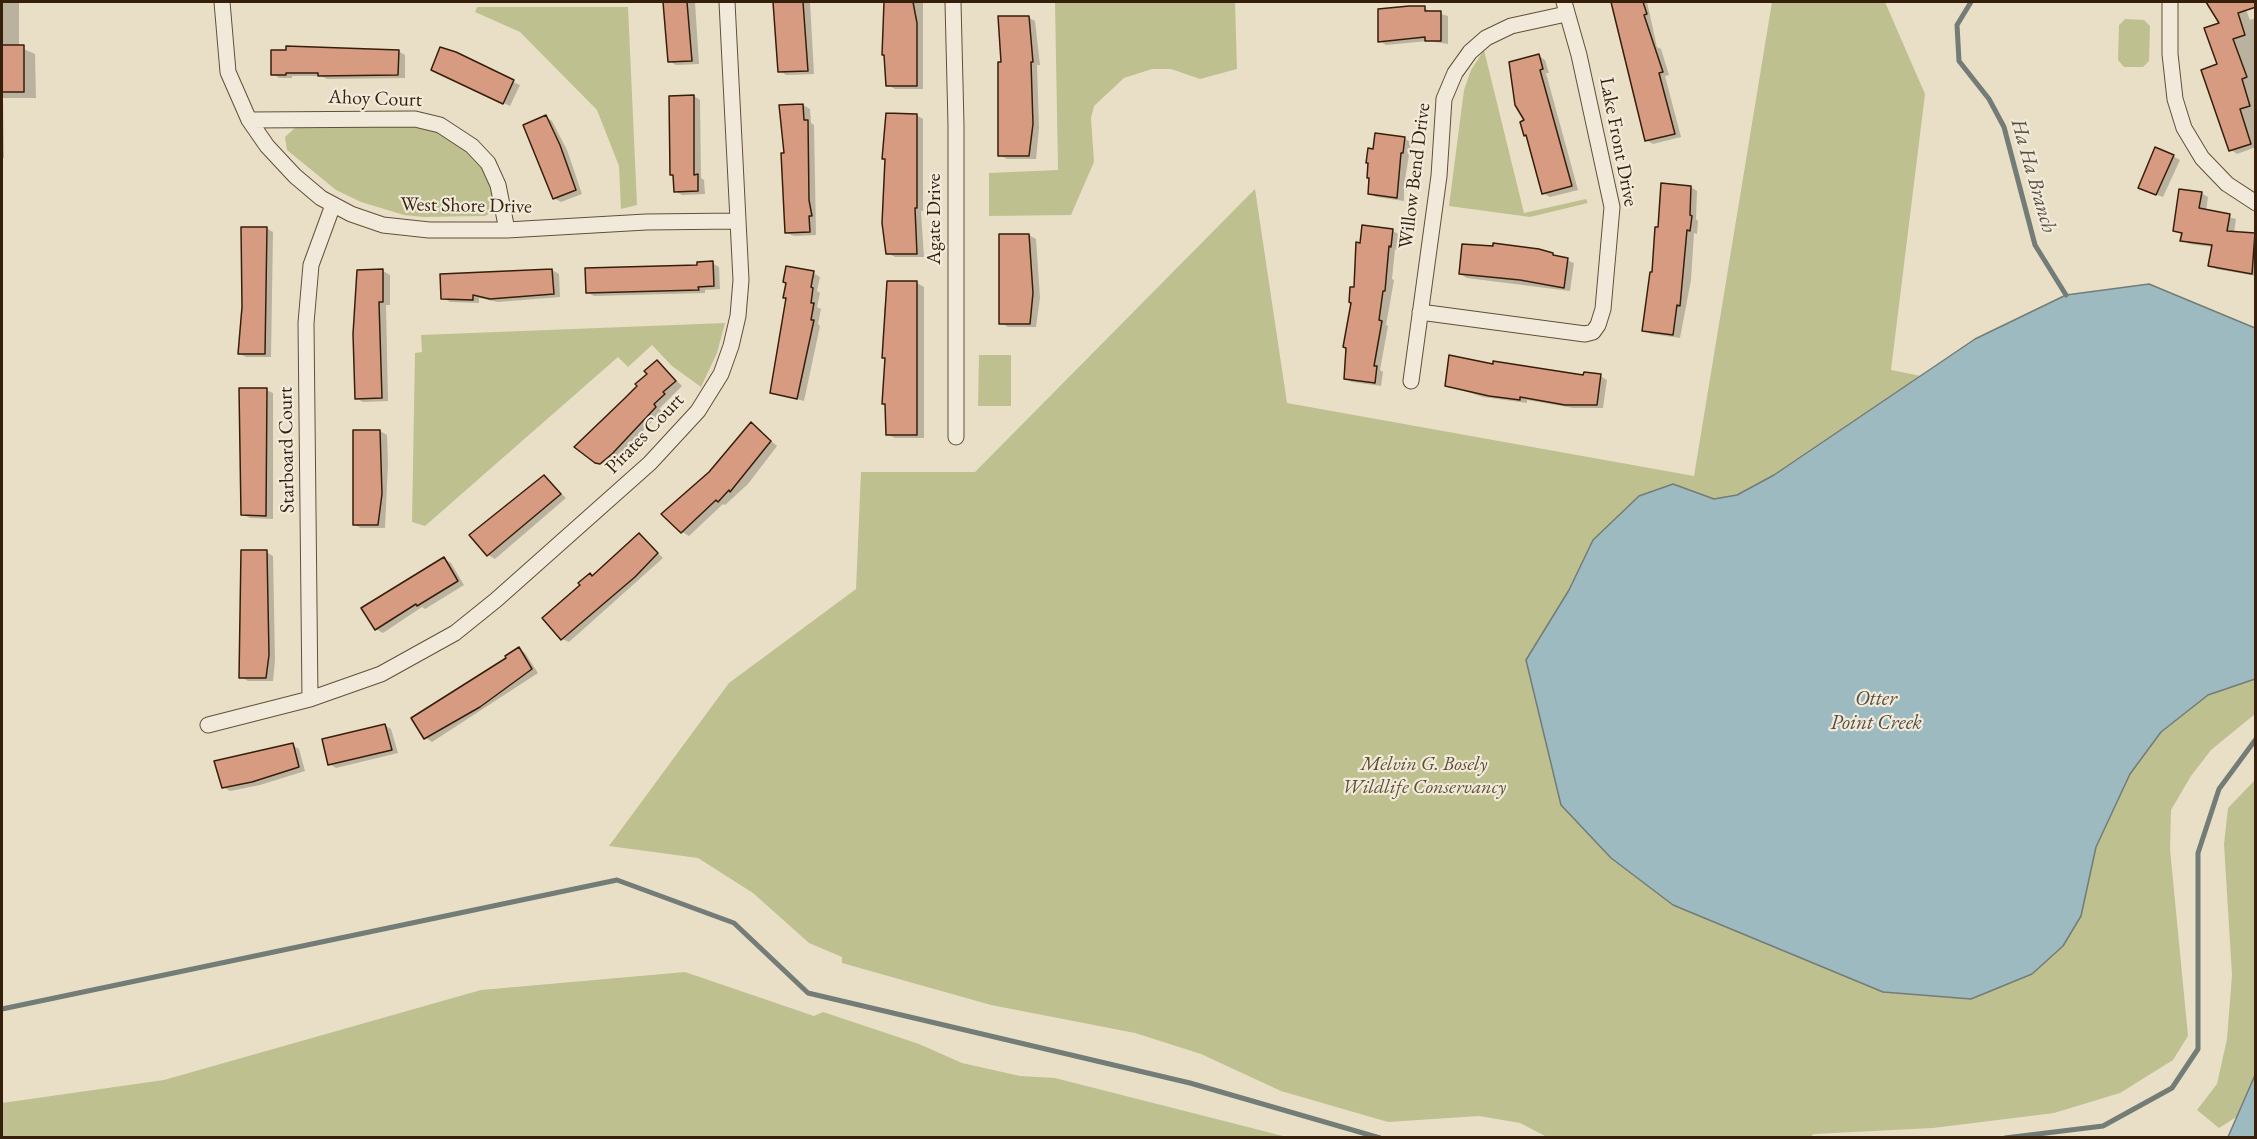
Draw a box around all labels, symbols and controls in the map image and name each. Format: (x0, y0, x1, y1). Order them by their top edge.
street label: Lake Front Drive (1594, 75, 1642, 209)
street label: Ahoy Court (328, 85, 422, 113)
street label: Willow Bend Drive (1394, 102, 1436, 250)
water label: Ha Ha Branch (2005, 116, 2061, 236)
street label: Agate Drive (923, 173, 947, 265)
street label: West Shore Drive (400, 193, 532, 219)
street label: Starboard Court (274, 387, 300, 513)
street label: Pirates Court (601, 389, 689, 479)
water label: Otter Point Creek (1830, 686, 1922, 736)
park label: Melvin G. Bosely Wildlife Conservancy (1342, 753, 1506, 800)

